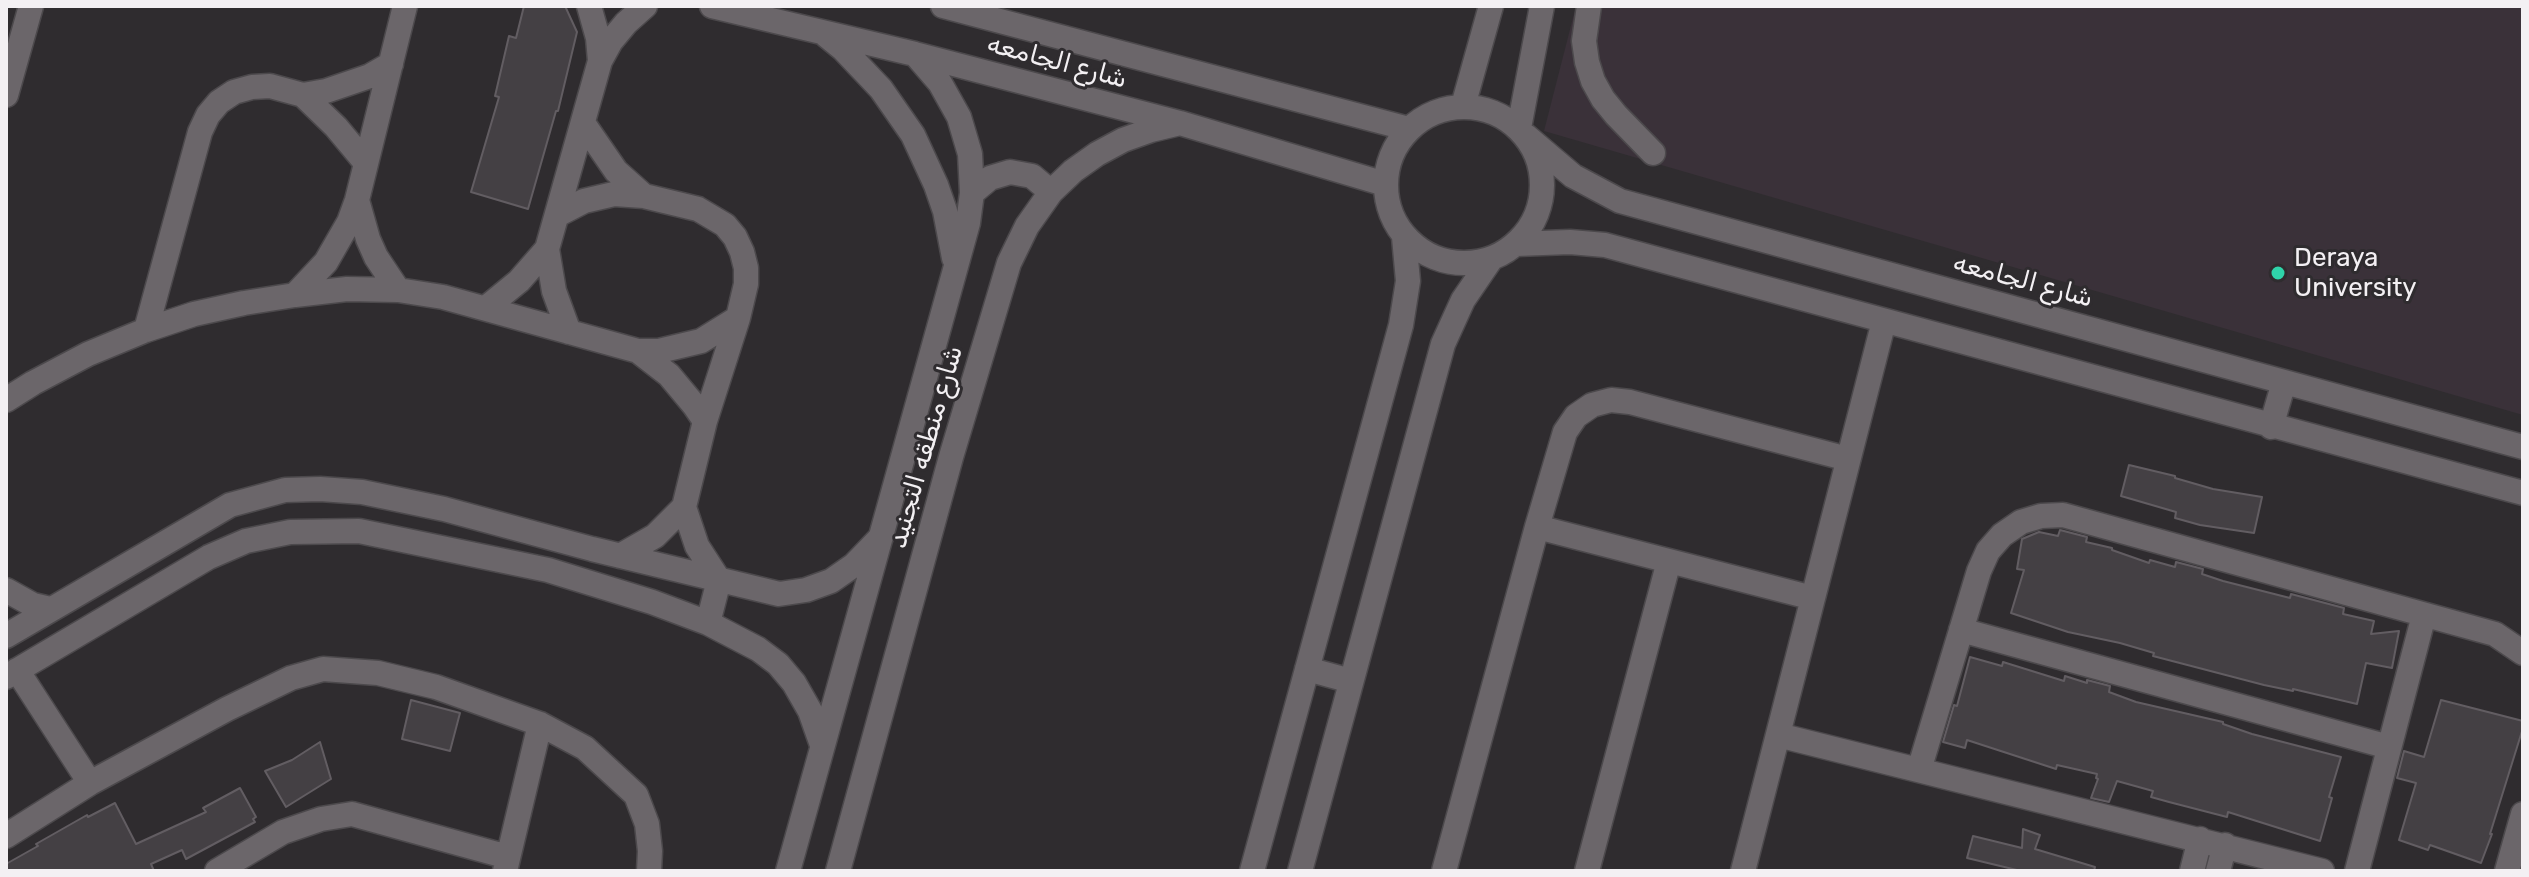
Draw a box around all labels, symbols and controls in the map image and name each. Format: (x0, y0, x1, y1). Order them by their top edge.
street label: شارع الجامعه (984, 28, 1130, 96)
place label: Deraya University (2294, 242, 2417, 304)
street label: شارع الجامعه (1950, 247, 2096, 315)
marker: Deraya University (2269, 264, 2287, 282)
street label: شارع منطقه التجنيد (882, 342, 970, 552)

